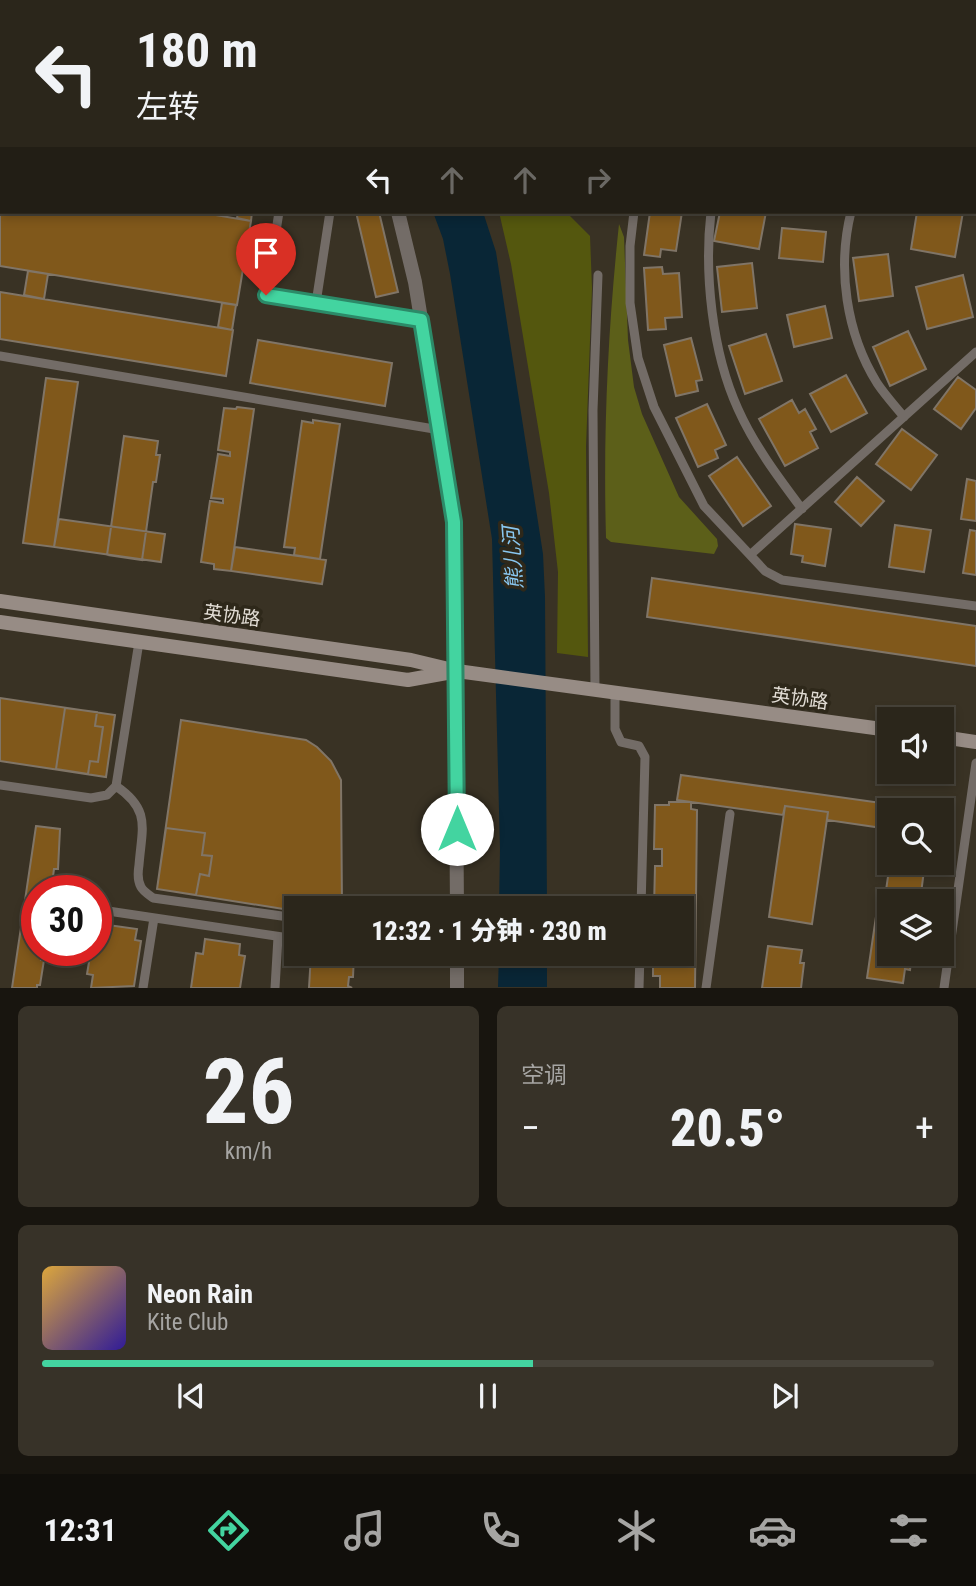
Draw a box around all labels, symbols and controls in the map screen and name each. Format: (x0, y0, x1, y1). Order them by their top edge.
text: 180 m (136, 22, 258, 79)
icon: left (21, 28, 112, 119)
text: 左转 (136, 88, 200, 126)
icon: left (360, 161, 398, 199)
icon: ahead (433, 161, 471, 199)
icon: ahead (506, 161, 544, 199)
icon: right (579, 161, 617, 199)
pin (236, 223, 296, 295)
icon: arrive (247, 234, 285, 272)
water label: 熊儿河 (499, 522, 527, 590)
street label: 英协路 (202, 600, 262, 631)
street label: 英协路 (770, 683, 830, 714)
map controls (877, 707, 954, 966)
button: sound (877, 707, 954, 784)
position arrow (420, 792, 494, 866)
button: search (877, 798, 954, 875)
speed limit sign: 30 (21, 875, 112, 966)
button: layers (877, 889, 954, 966)
text: 12:32 · 1 分钟 · 230 m (371, 916, 607, 946)
text: 26 (203, 1039, 294, 1145)
text: 空调 (521, 1062, 567, 1089)
text: 20.5° (670, 1098, 785, 1159)
text: − (521, 1106, 540, 1150)
text: + (915, 1106, 934, 1150)
text: km/h (225, 1138, 272, 1165)
text: Neon Rain (147, 1279, 253, 1309)
text: Kite Club (147, 1309, 228, 1336)
icon: previous (172, 1377, 210, 1415)
icon: pause (469, 1377, 507, 1415)
icon: next (766, 1377, 804, 1415)
icon: directions (204, 1506, 253, 1555)
icon: music (340, 1506, 389, 1555)
icon: phone (476, 1506, 525, 1555)
icon: climate (612, 1506, 661, 1555)
icon: car (748, 1506, 797, 1555)
icon: filters (884, 1506, 933, 1555)
text: 12:31 (43, 1511, 117, 1549)

